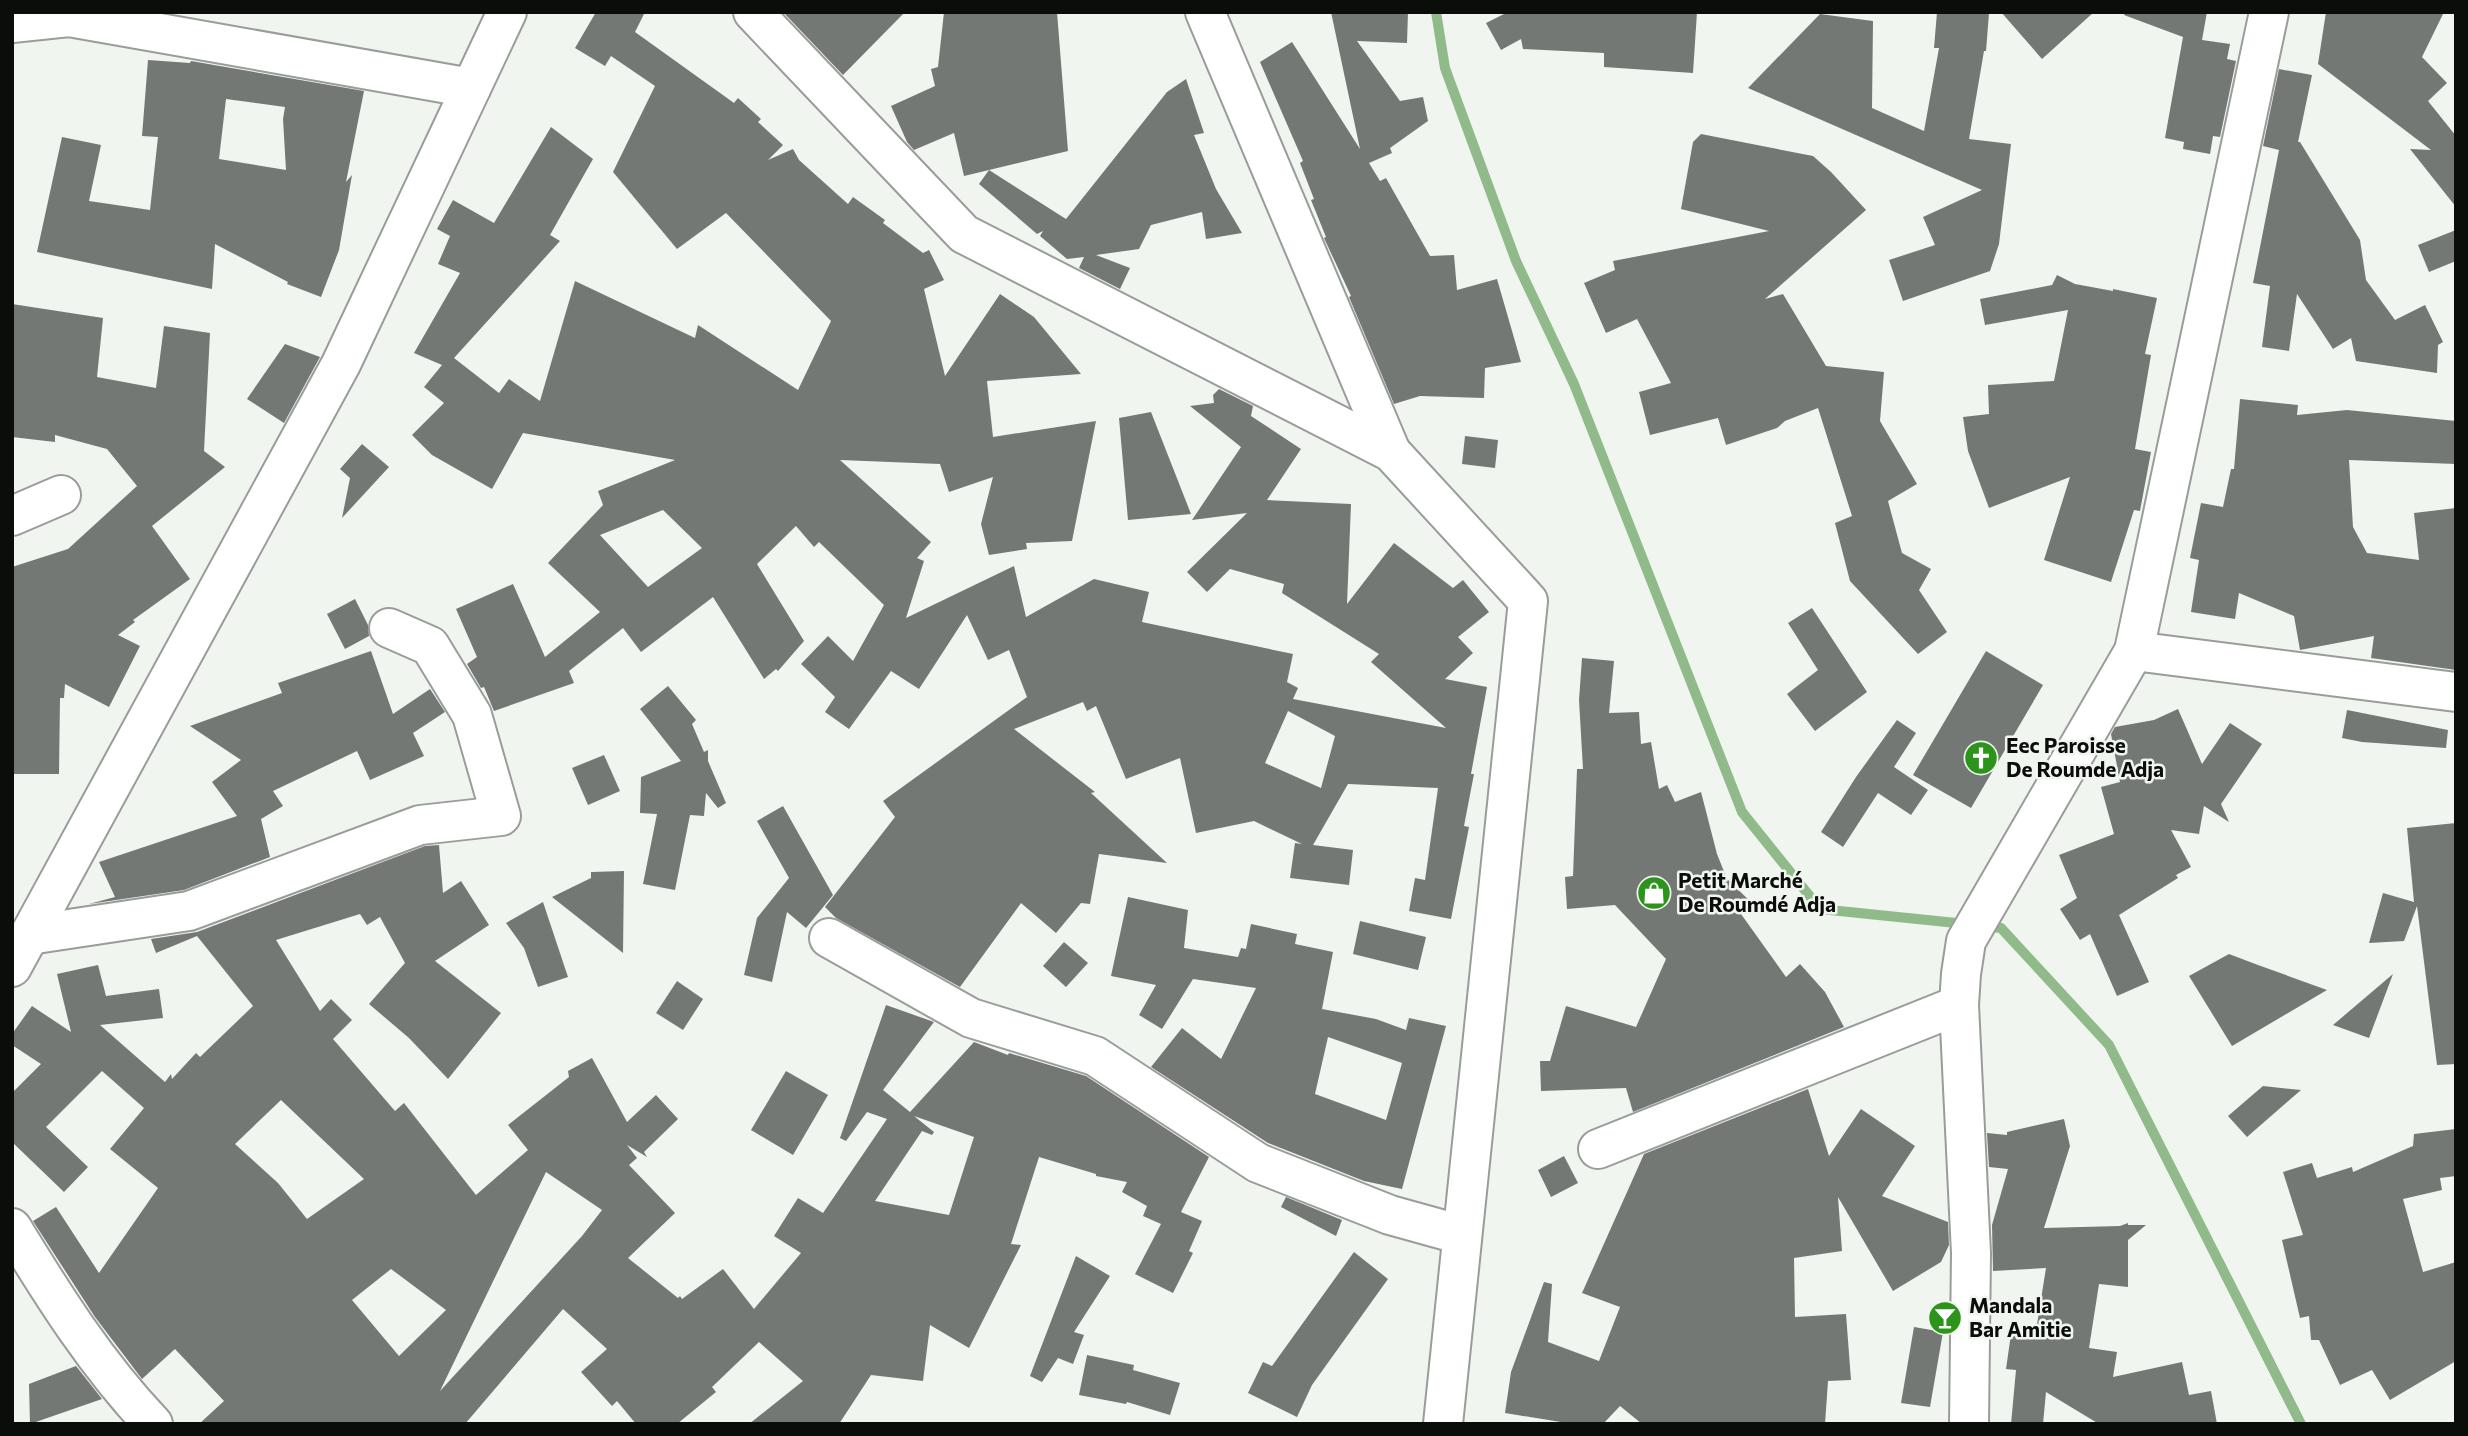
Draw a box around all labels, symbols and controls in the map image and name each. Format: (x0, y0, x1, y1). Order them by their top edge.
place label: Eec Paroisse De Roumde Adja (2006, 732, 2164, 781)
church icon: Eec Paroisse De Roumde Adja (1962, 739, 2000, 777)
place label: Petit Marché De Roumdé Adja (1678, 867, 1836, 916)
shop icon: Petit Marché De Roumdé Adja (1635, 874, 1673, 912)
place label: Mandala Bar Amitie (1969, 1292, 2072, 1341)
bar icon: Mandala Bar Amitie (1926, 1299, 1964, 1337)

